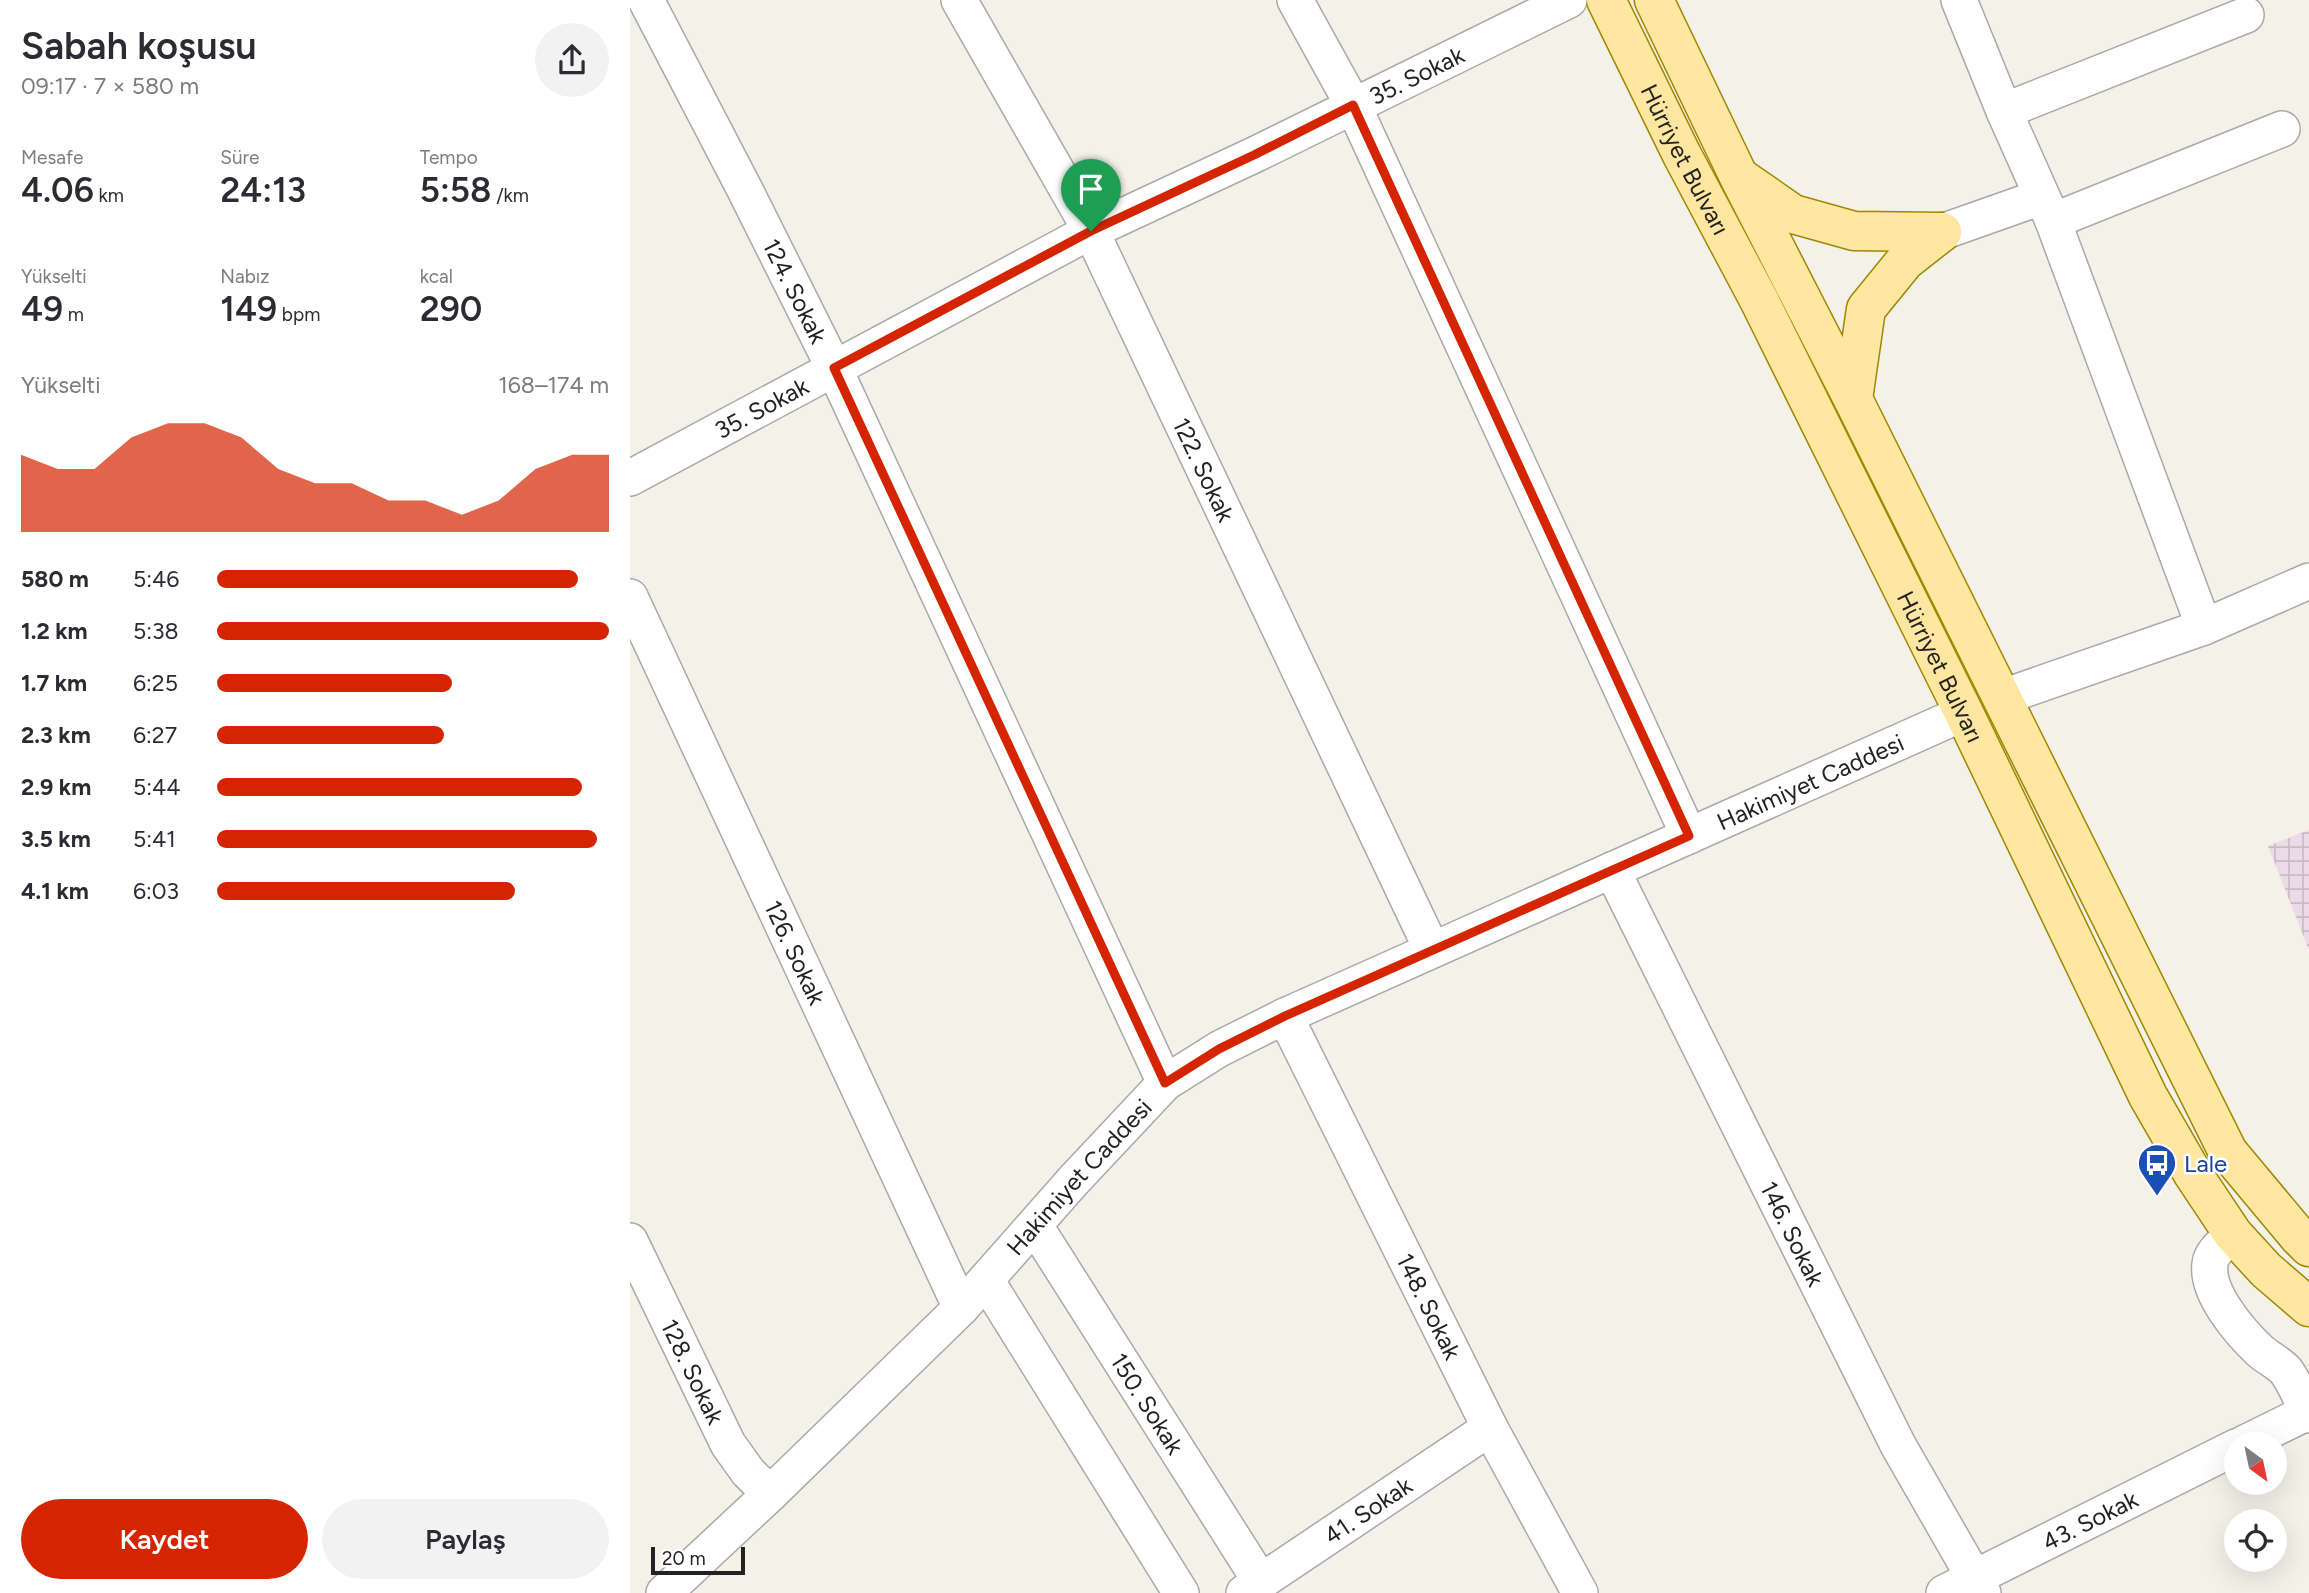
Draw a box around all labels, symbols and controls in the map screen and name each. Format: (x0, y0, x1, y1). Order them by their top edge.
text: Sabah koşusu (21, 23, 257, 69)
button: share (535, 23, 609, 97)
street label: 35. Sokak (1364, 39, 1469, 110)
text: 09:17 · 7 × 580 m (21, 72, 199, 100)
street label: Hürriyet Bulvarı (1635, 79, 1736, 240)
text: Mesafe (21, 146, 83, 169)
text: Süre (220, 146, 259, 169)
text: Tempo (420, 146, 478, 169)
pin (1061, 159, 1121, 231)
text: 4.06 (21, 169, 94, 211)
text: 24:13 (220, 169, 306, 211)
text: 5:58 (420, 169, 491, 211)
icon: arrive (1072, 170, 1110, 208)
text: km (94, 184, 124, 207)
text: /km (491, 184, 529, 207)
street label: 124. Sokak (757, 234, 834, 348)
text: Yükselti (21, 265, 87, 288)
text: Nabız (220, 265, 270, 288)
text: kcal (420, 265, 453, 288)
text: 49 (21, 288, 63, 330)
text: 149 (220, 288, 277, 330)
text: 290 (420, 288, 482, 330)
text: m (63, 303, 84, 326)
text: bpm (277, 303, 320, 326)
text: Yükselti (21, 371, 101, 399)
text: 168–174 m (498, 371, 609, 399)
street label: 35. Sokak (710, 371, 813, 444)
street label: 122. Sokak (1167, 413, 1241, 526)
text: 580 m (21, 565, 89, 593)
text: 5:46 (133, 565, 179, 593)
street label: Hürriyet Bulvarı (1891, 586, 1990, 747)
text: 1.2 km (21, 617, 88, 645)
text: 5:38 (133, 617, 179, 645)
text: 1.7 km (21, 669, 87, 697)
text: 6:25 (133, 669, 178, 697)
text: 2.3 km (21, 721, 91, 749)
text: 6:27 (133, 721, 177, 749)
street label: Hakimiyet Caddesi (1712, 727, 1908, 836)
text: 2.9 km (21, 773, 91, 801)
text: 5:44 (133, 773, 181, 801)
text: 3.5 km (21, 825, 91, 853)
text: 5:41 (133, 825, 176, 853)
text: 4.1 km (21, 877, 89, 905)
text: 6:03 (133, 877, 179, 905)
street label: 126. Sokak (759, 896, 832, 1010)
street label: Hakimiyet Caddesi (1000, 1092, 1157, 1261)
bus stop icon: Lale (2136, 1142, 2178, 1197)
place label: Lale (2184, 1149, 2227, 1178)
street label: 146. Sokak (1755, 1176, 1831, 1291)
street label: 148. Sokak (1391, 1248, 1468, 1364)
street label: 128. Sokak (655, 1314, 731, 1429)
street label: 150. Sokak (1105, 1347, 1191, 1459)
north arrow (2224, 1432, 2287, 1494)
map controls (2224, 1432, 2287, 1572)
street label: 41. Sokak (1318, 1470, 1418, 1550)
street label: 43. Sokak (2037, 1484, 2143, 1556)
button: Kaydet (21, 1499, 308, 1579)
button: Paylaş (322, 1499, 609, 1579)
button: locate (2224, 1509, 2287, 1572)
scale bar (651, 1544, 746, 1576)
text: 20 m (662, 1547, 706, 1570)

